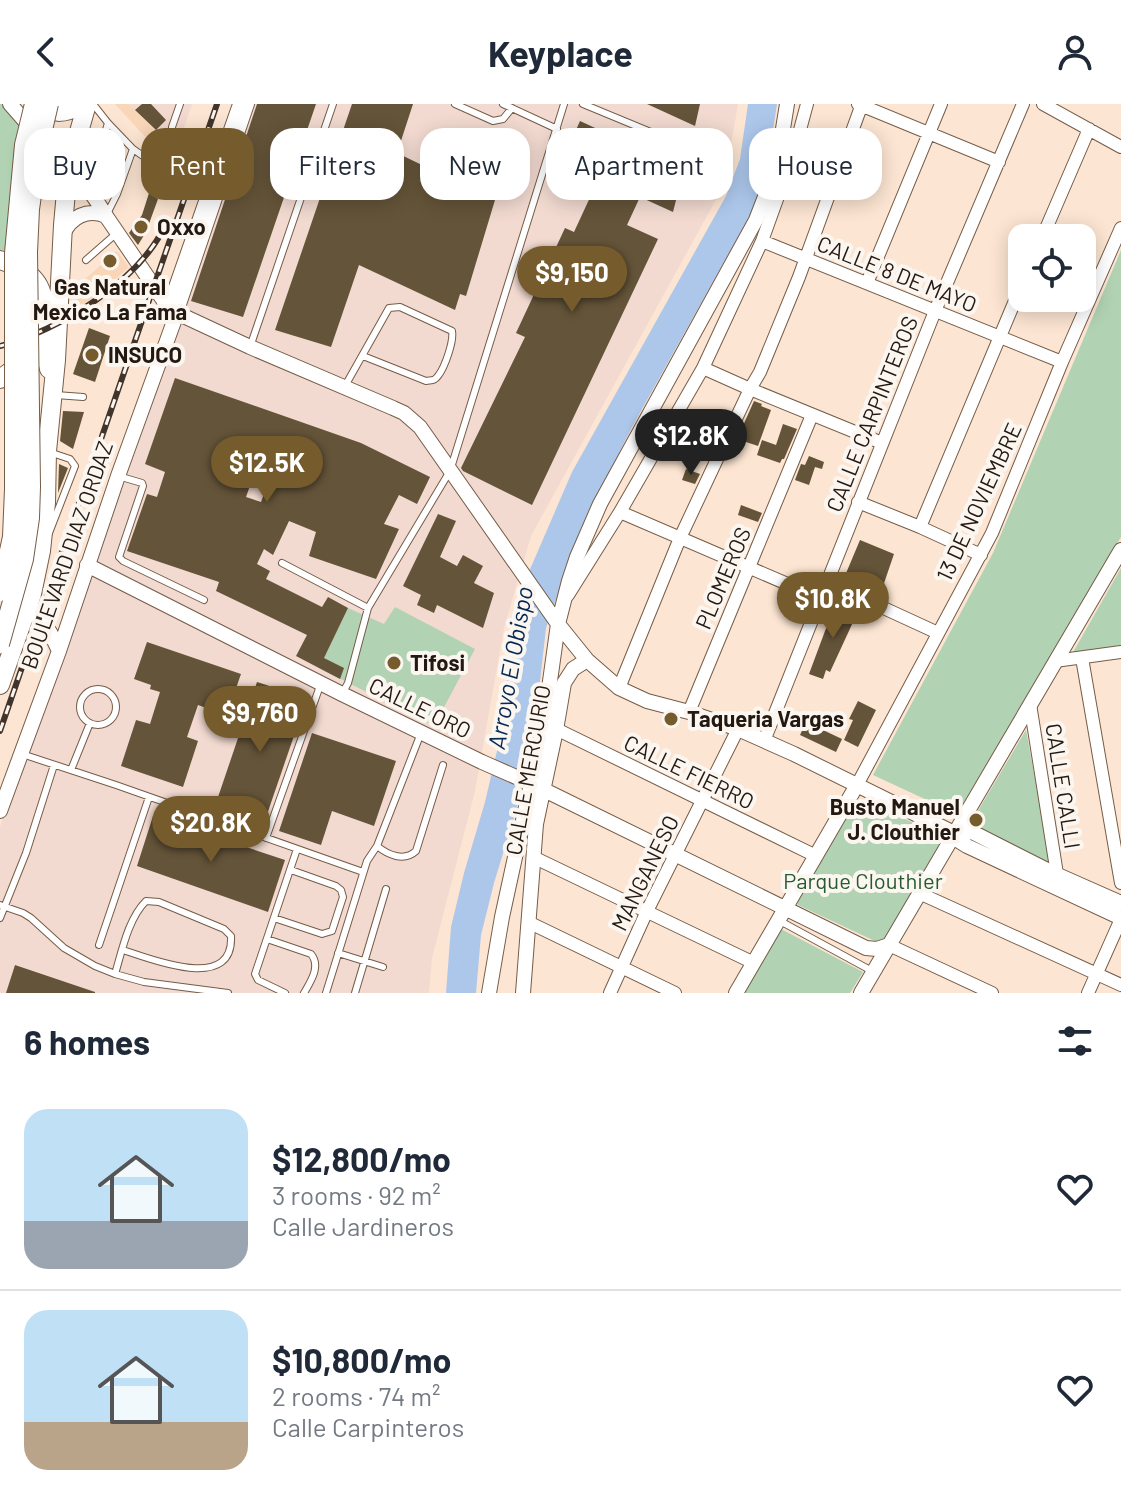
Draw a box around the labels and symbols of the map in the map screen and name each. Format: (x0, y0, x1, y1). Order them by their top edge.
place label: Oxxo (157, 213, 206, 239)
marker: Oxxo (132, 218, 150, 236)
street label: CALLE 8 DE MAYO (814, 229, 981, 317)
pin: $9,150 (507, 246, 637, 314)
marker: Gas Natural Mexico La Fama (101, 252, 119, 270)
place label: Gas Natural Mexico La Fama (33, 273, 187, 324)
street label: CALLE CARPINTEROS (820, 312, 922, 515)
place label: INSUCO (108, 341, 182, 367)
marker: INSUCO (83, 346, 101, 364)
pin: $12.8K (626, 409, 756, 477)
street label: 13 DE NOVIEMBRE (930, 418, 1026, 585)
pin: $12.5K (202, 436, 332, 504)
street label: BOULEVARD DIAZ ORDAZ (15, 437, 117, 672)
street label: PLOMEROS (689, 523, 755, 632)
pin: $10.8K (768, 572, 898, 640)
water label: Arroyo El Obispo (481, 584, 538, 751)
place label: Tifosi (410, 649, 465, 675)
marker: Tifosi (385, 654, 403, 672)
street label: CALLE ORO (365, 671, 476, 743)
street label: CALLE MERCURIO (499, 683, 555, 857)
pin: $9,760 (195, 686, 325, 754)
place label: Taqueria Vargas (687, 705, 844, 731)
marker: Taqueria Vargas (662, 710, 680, 728)
street label: CALLE CALLI (1041, 721, 1087, 850)
street label: CALLE FIERRO (620, 728, 759, 814)
place label: Busto Manuel J. Clouthier (830, 793, 961, 844)
pin: $20.8K (146, 796, 276, 864)
street label: MANGANESO (605, 811, 683, 935)
marker: Busto Manuel J. Clouthier (967, 811, 985, 829)
park label: Parque Clouthier (783, 867, 943, 893)

